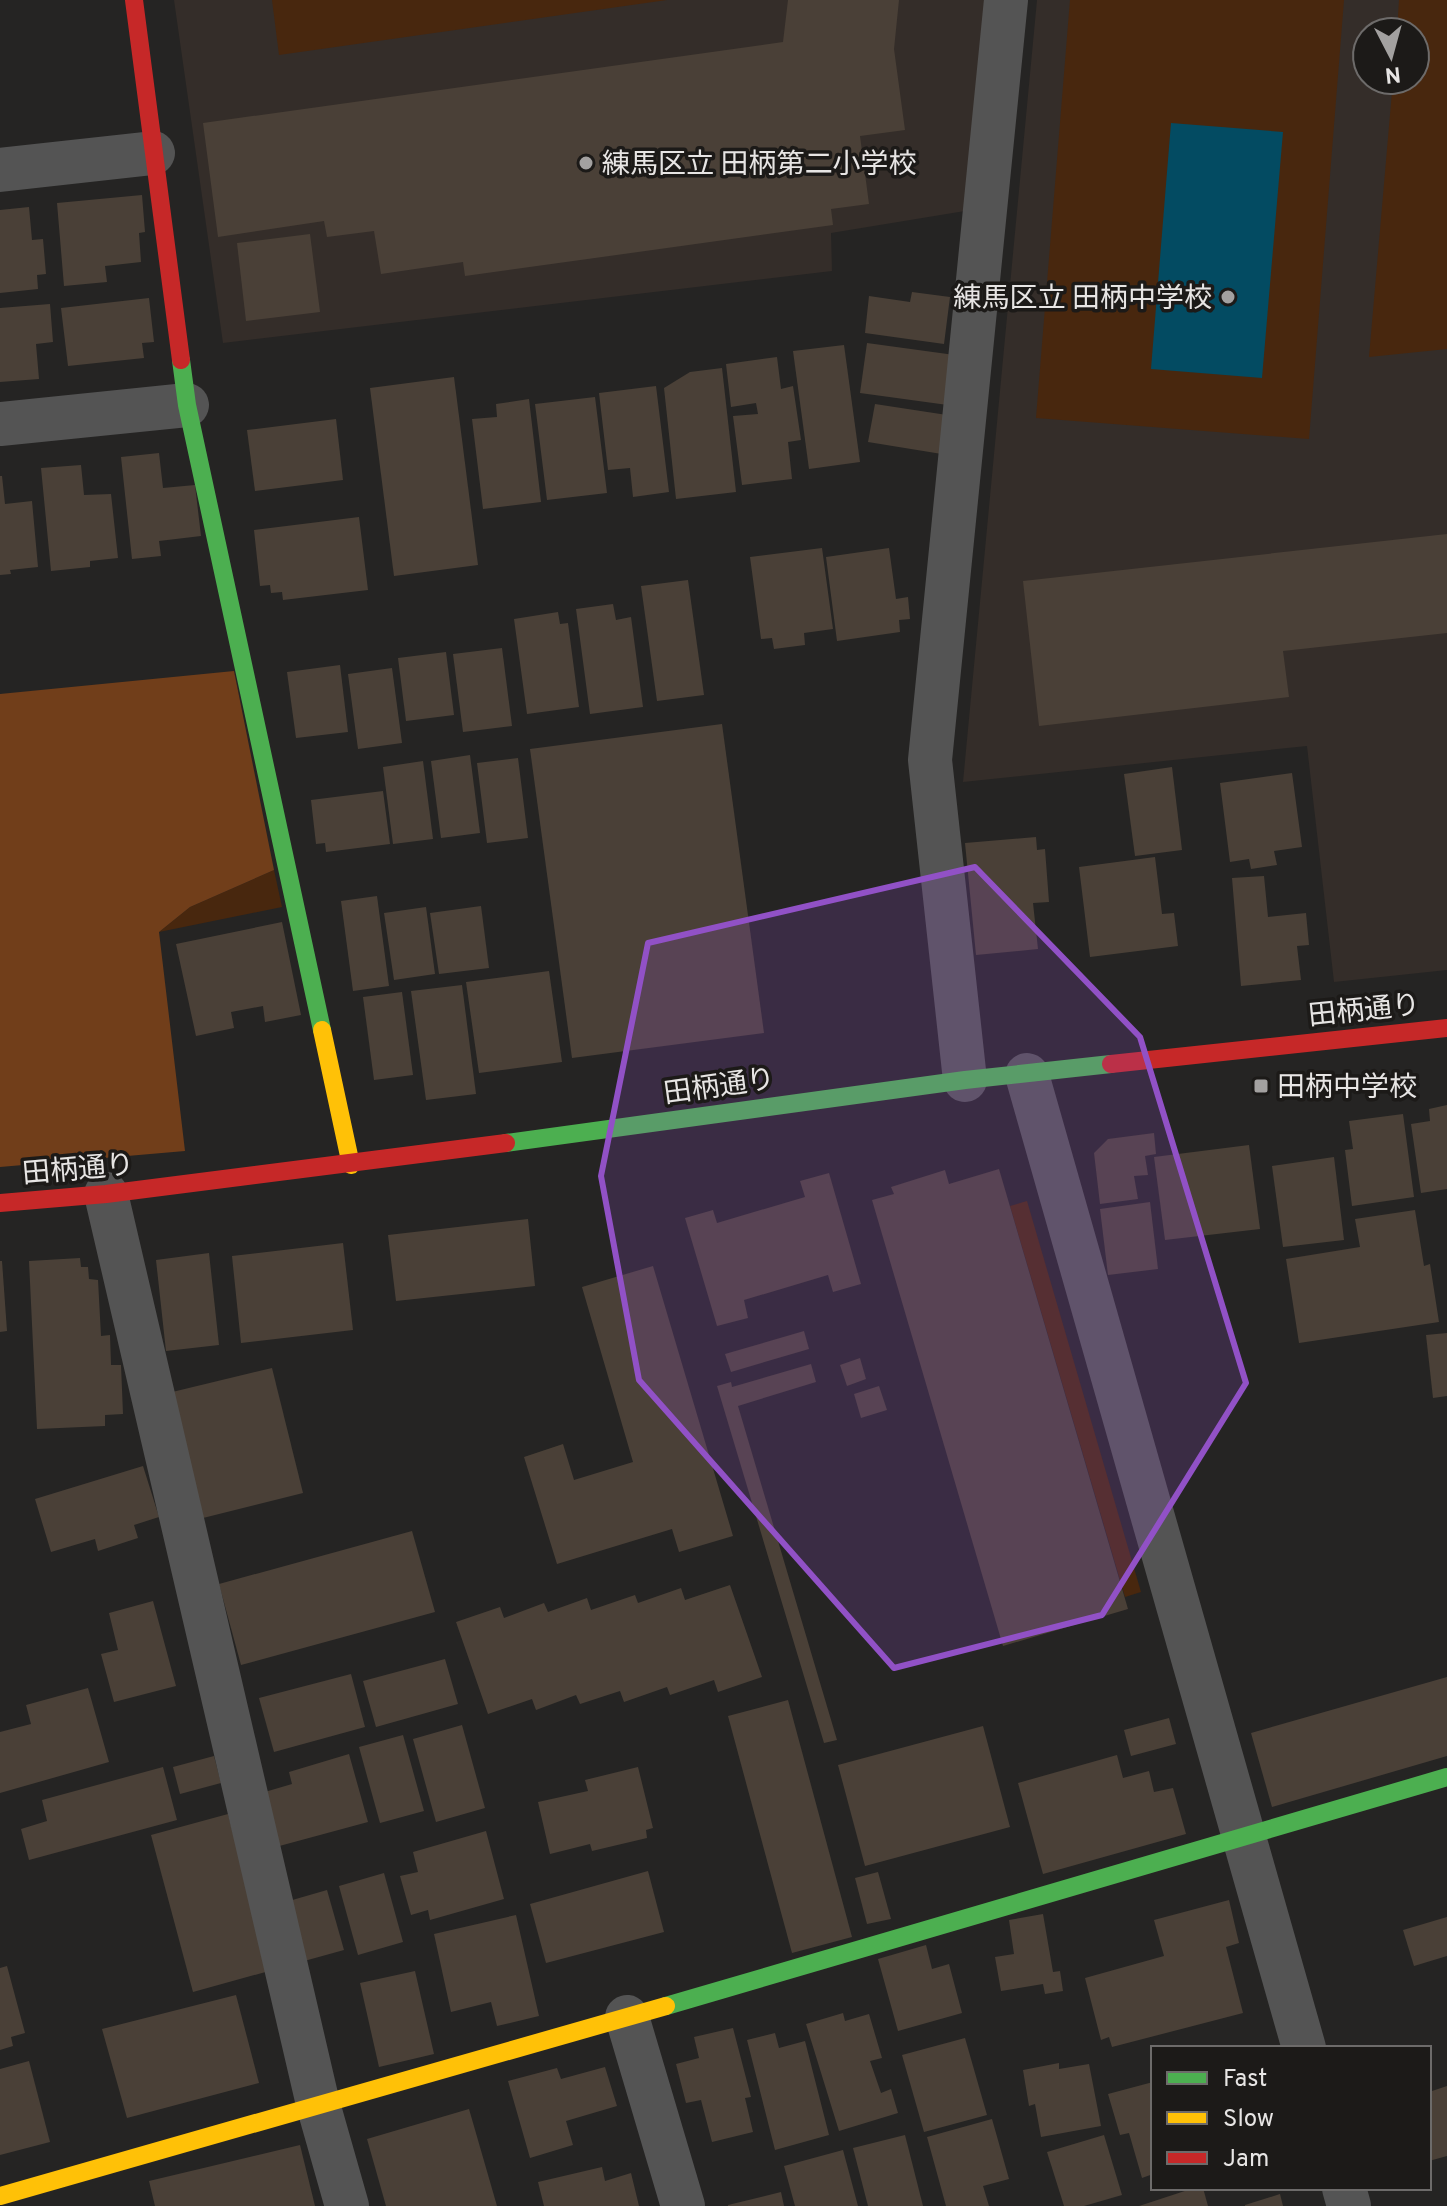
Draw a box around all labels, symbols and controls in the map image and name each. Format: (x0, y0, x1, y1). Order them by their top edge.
north arrow (1351, 16, 1431, 96)
text: N (1384, 59, 1402, 88)
place label: 練馬区立 田柄第二小学校 (602, 148, 917, 184)
marker: 練馬区立 田柄第二小学校 (577, 154, 595, 172)
place label: 練馬区立 田柄中学校 (953, 282, 1212, 318)
marker: 練馬区立 田柄中学校 (1219, 288, 1237, 306)
street label: 田柄通り (1307, 988, 1422, 1036)
street label: 田柄通り (661, 1062, 777, 1114)
place label: 田柄中学校 (1277, 1071, 1417, 1107)
marker: 田柄中学校 (1252, 1077, 1270, 1095)
street label: 田柄通り (21, 1148, 136, 1194)
legend (1151, 2046, 1431, 2190)
text: Fast (1223, 2065, 1267, 2095)
text: Slow (1223, 2105, 1274, 2135)
text: Jam (1223, 2145, 1269, 2175)

